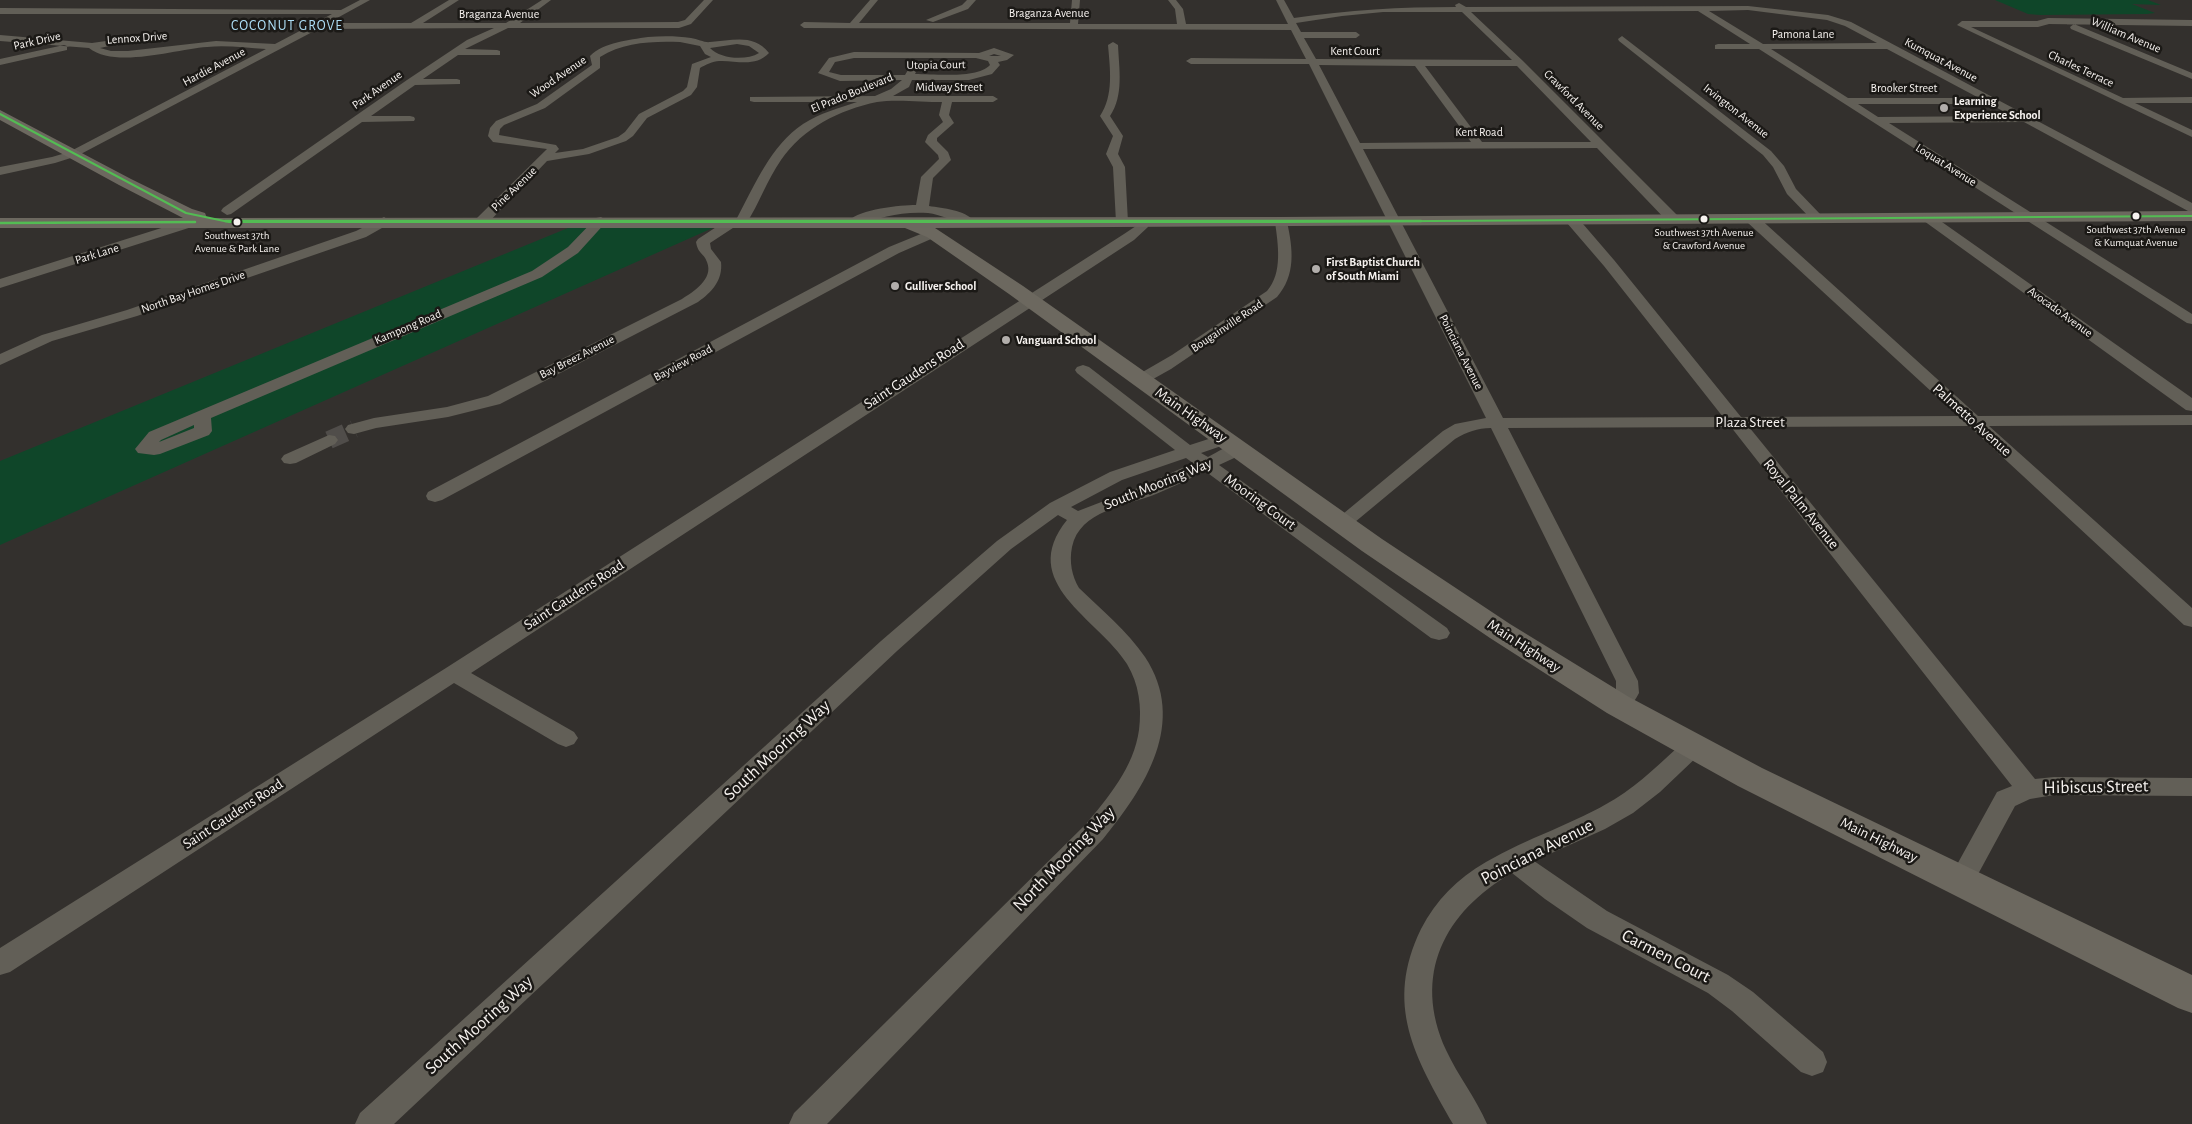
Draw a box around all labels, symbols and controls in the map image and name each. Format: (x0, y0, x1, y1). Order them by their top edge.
street label: Braganza Avenue (1009, 6, 1089, 20)
street label: Braganza Avenue (459, 7, 539, 21)
street label: William Avenue (2089, 14, 2163, 56)
district label: COCONUT GROVE (229, 18, 345, 34)
street label: Pamona Lane (1772, 27, 1834, 41)
street label: Park Drive (12, 29, 62, 53)
street label: Lennox Drive (106, 29, 168, 47)
street label: Kumquat Avenue (1902, 35, 1980, 85)
street label: Hardie Avenue (180, 44, 248, 90)
street label: Kent Court (1330, 44, 1380, 58)
street label: Charles Terrace (2046, 48, 2116, 90)
street label: Wood Avenue (527, 53, 589, 101)
street label: Utopia Court (906, 57, 966, 73)
street label: Crawford Avenue (1541, 67, 1607, 133)
street label: Park Avenue (349, 68, 405, 112)
street label: El Prado Boulevard (809, 70, 895, 116)
street label: Midway Street (915, 80, 983, 94)
street label: Irvington Avenue (1700, 81, 1772, 141)
street label: Brooker Street (1871, 81, 1937, 95)
place label: Learning Experience School (1954, 94, 2041, 122)
marker: Learning Experience School (1938, 102, 1950, 114)
street label: Kent Road (1455, 125, 1503, 139)
street label: Loquat Avenue (1913, 141, 1979, 189)
street label: Pine Avenue (488, 164, 540, 214)
marker: Southwest 37th Avenue & Kumquat Avenue (2131, 211, 2141, 221)
marker: Southwest 37th Avenue & Crawford Avenue (1699, 214, 1709, 224)
marker: Southwest 37th Avenue & Park Lane (232, 217, 242, 227)
place label: Southwest 37th Avenue & Kumquat Avenue (2087, 223, 2185, 249)
place label: Southwest 37th Avenue & Crawford Avenue (1655, 226, 1753, 252)
place label: Southwest 37th Avenue & Park Lane (195, 229, 279, 255)
street label: Park Lane (73, 241, 121, 267)
place label: First Baptist Church of South Miami (1326, 255, 1420, 283)
marker: First Baptist Church of South Miami (1310, 263, 1322, 275)
street label: North Bay Homes Drive (139, 267, 247, 317)
place label: Gulliver School (905, 279, 976, 293)
marker: Gulliver School (889, 280, 901, 292)
street label: Avocado Avenue (2025, 284, 2095, 340)
street label: Bougainville Road (1188, 297, 1266, 355)
street label: Kampong Road (372, 306, 444, 348)
street label: Poinciana Avenue (1436, 312, 1486, 392)
street label: Bay Breez Avenue (537, 332, 617, 382)
place label: Vanguard School (1016, 333, 1096, 347)
marker: Vanguard School (1000, 334, 1012, 346)
street label: Saint Gaudens Road (860, 335, 968, 413)
street label: Bayview Road (651, 342, 715, 384)
street label: Palmetto Avenue (1929, 380, 2015, 460)
street label: Main Highway (1151, 383, 1231, 447)
street label: Plaza Street (1715, 413, 1785, 431)
street label: South Mooring Way (1101, 454, 1215, 514)
street label: Royal Palm Avenue (1759, 455, 1843, 553)
street label: Mooring Court (1221, 470, 1299, 534)
street label: Saint Gaudens Road (520, 556, 628, 634)
street label: Main Highway (1484, 616, 1564, 676)
street label: South Mooring Way (719, 695, 835, 805)
street label: Saint Gaudens Road (179, 775, 287, 853)
street label: Hibiscus Street (2043, 775, 2149, 799)
street label: North Mooring Way (1008, 802, 1120, 916)
street label: Main Highway (1837, 813, 1921, 867)
street label: Poinciana Avenue (1477, 814, 1597, 890)
street label: Carmen Court (1618, 924, 1714, 988)
street label: South Mooring Way (421, 971, 537, 1079)

